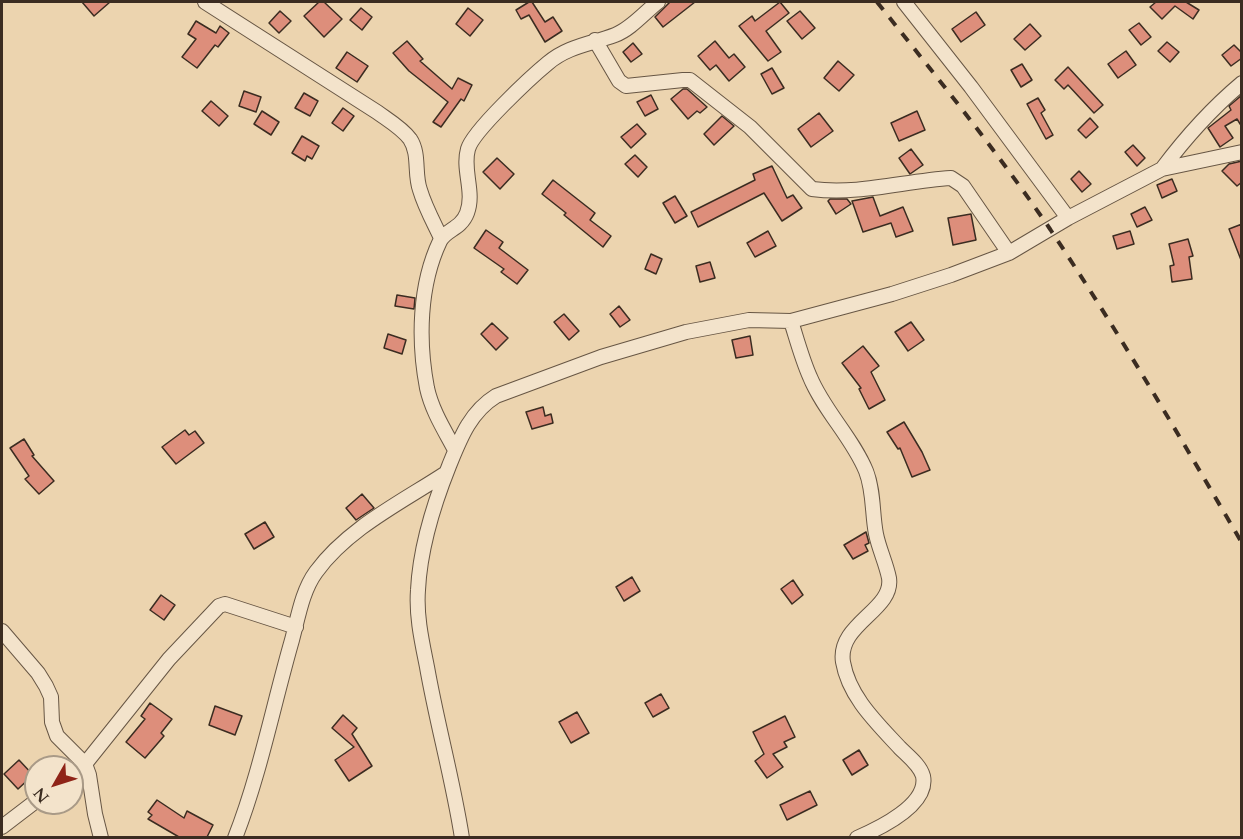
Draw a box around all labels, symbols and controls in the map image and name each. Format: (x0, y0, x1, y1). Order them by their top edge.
north arrow (24, 755, 84, 815)
text: N (29, 783, 54, 807)

